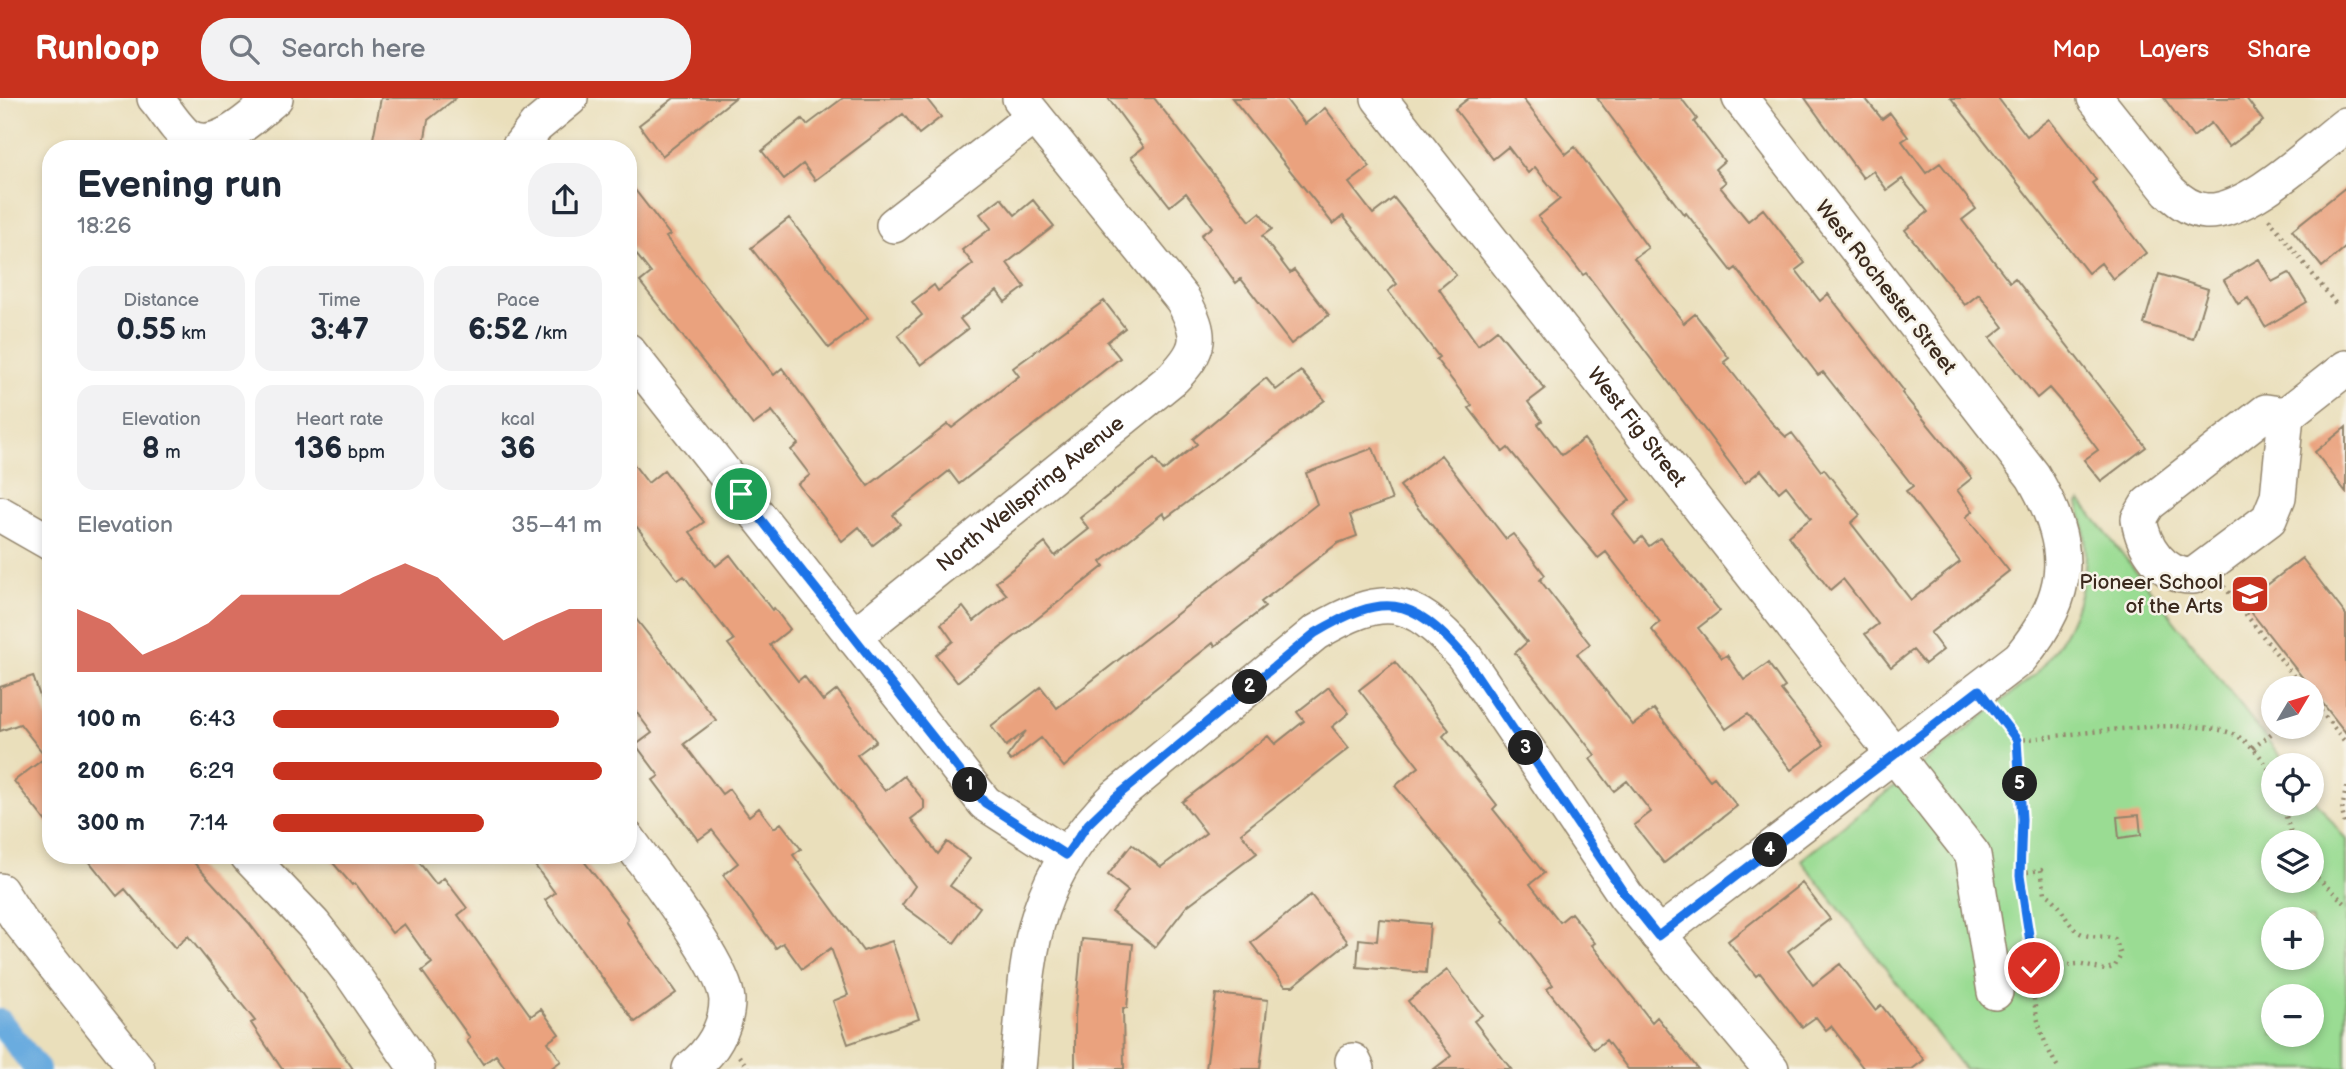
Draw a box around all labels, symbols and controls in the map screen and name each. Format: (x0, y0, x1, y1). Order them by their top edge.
search box (201, 18, 691, 81)
text: Runloop (35, 29, 159, 69)
icon: search (225, 30, 263, 68)
text: Search here (281, 34, 425, 65)
text: Map (2052, 35, 2100, 64)
text: Layers (2138, 35, 2209, 64)
text: Share (2247, 35, 2311, 64)
text: Evening run (77, 163, 282, 208)
button: share (528, 163, 602, 237)
street label: West Rochester Street (1810, 195, 1962, 380)
text: 18:26 (77, 212, 132, 240)
text: Distance (123, 289, 199, 312)
text: Time (318, 289, 361, 312)
text: Pace (496, 289, 539, 312)
text: 0.55 (116, 312, 176, 348)
text: 3:47 (310, 312, 369, 348)
text: 6:52 (468, 312, 529, 348)
text: km (176, 322, 206, 345)
text: /km (529, 322, 568, 345)
street label: West Fig Street (1582, 362, 1692, 493)
text: Elevation (122, 408, 201, 431)
text: Heart rate (296, 408, 383, 431)
text: kcal (501, 408, 535, 431)
street label: North Wellspring Avenue (932, 411, 1129, 577)
text: 8 (142, 431, 160, 467)
text: 136 (294, 431, 342, 467)
text: 36 (500, 431, 536, 467)
text: m (160, 441, 181, 464)
text: bpm (342, 441, 385, 464)
pin (711, 464, 771, 524)
icon: arrive (722, 475, 760, 513)
text: Elevation (77, 511, 173, 539)
text: 35–41 m (511, 511, 602, 539)
place label: Pioneer School of the Arts (2079, 570, 2223, 619)
school or university icon: Pioneer School of the Arts (2229, 573, 2271, 615)
pin: 2 (1232, 670, 1268, 704)
text: 2 (1244, 675, 1255, 698)
north arrow (2261, 676, 2324, 738)
map controls (2261, 676, 2324, 1047)
text: 100 m (77, 705, 141, 733)
text: 6:43 (189, 705, 236, 733)
pin: 3 (1508, 730, 1544, 766)
text: 3 (1520, 736, 1531, 759)
button: locate (2261, 753, 2324, 816)
text: 200 m (77, 757, 145, 785)
text: 6:29 (189, 757, 235, 785)
pin: 5 (2002, 766, 2038, 802)
pin: 1 (953, 768, 988, 802)
text: 5 (2014, 772, 2025, 795)
text: 1 (966, 773, 974, 796)
text: 300 m (77, 809, 145, 837)
text: 7:14 (189, 809, 228, 837)
button: layers (2261, 830, 2324, 893)
pin: 4 (1752, 832, 1788, 868)
text: 4 (1764, 838, 1775, 861)
button: + (2261, 907, 2324, 970)
pin (2004, 938, 2064, 998)
icon: check (2015, 949, 2053, 987)
button: − (2261, 984, 2324, 1047)

